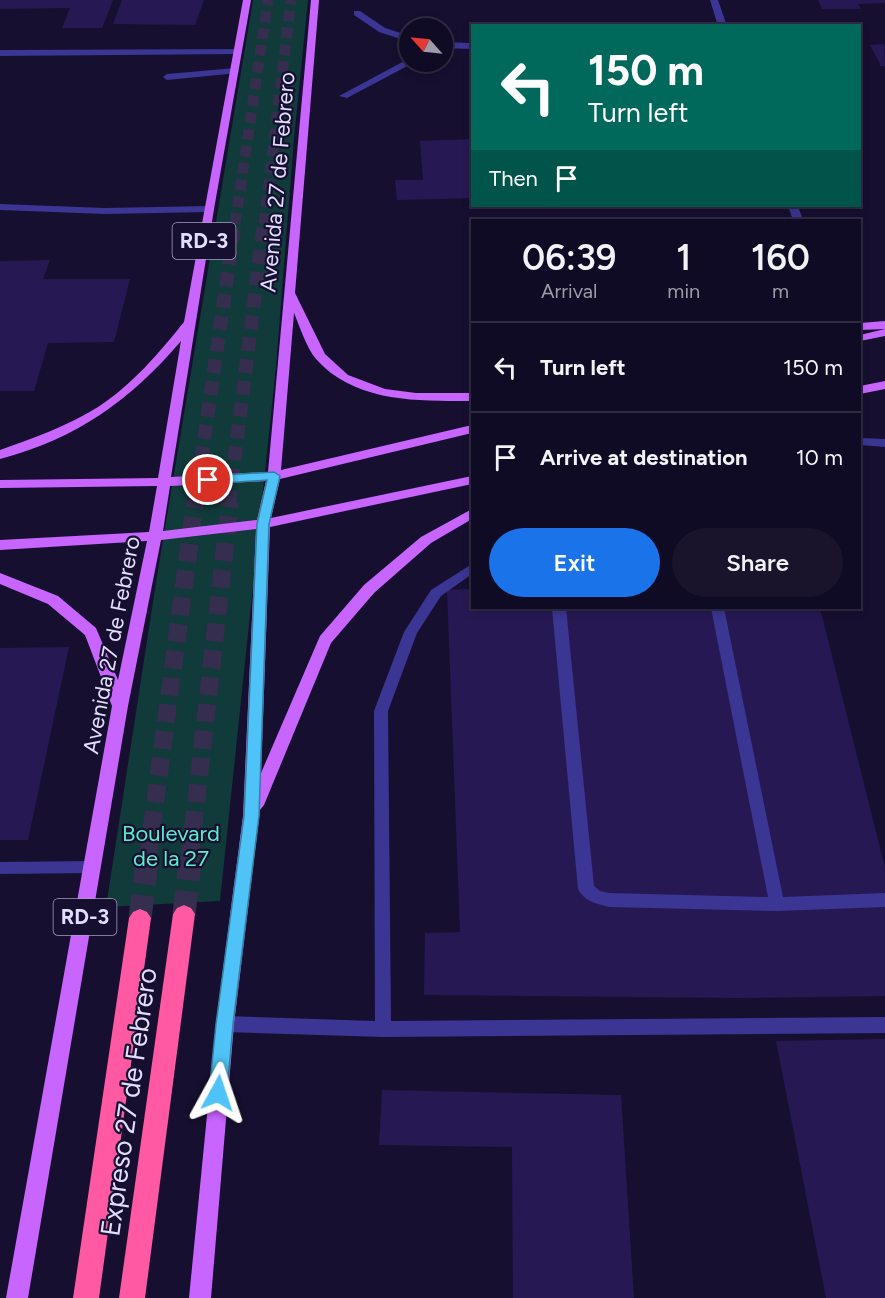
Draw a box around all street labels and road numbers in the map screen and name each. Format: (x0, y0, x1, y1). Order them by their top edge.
street label: Avenida 27 de Febrero (254, 71, 301, 293)
road number: RD-3 (172, 223, 236, 259)
street label: Avenida 27 de Febrero (77, 534, 146, 756)
road number: RD-3 (54, 899, 116, 935)
street label: Expreso 27 de Febrero (93, 966, 164, 1238)

